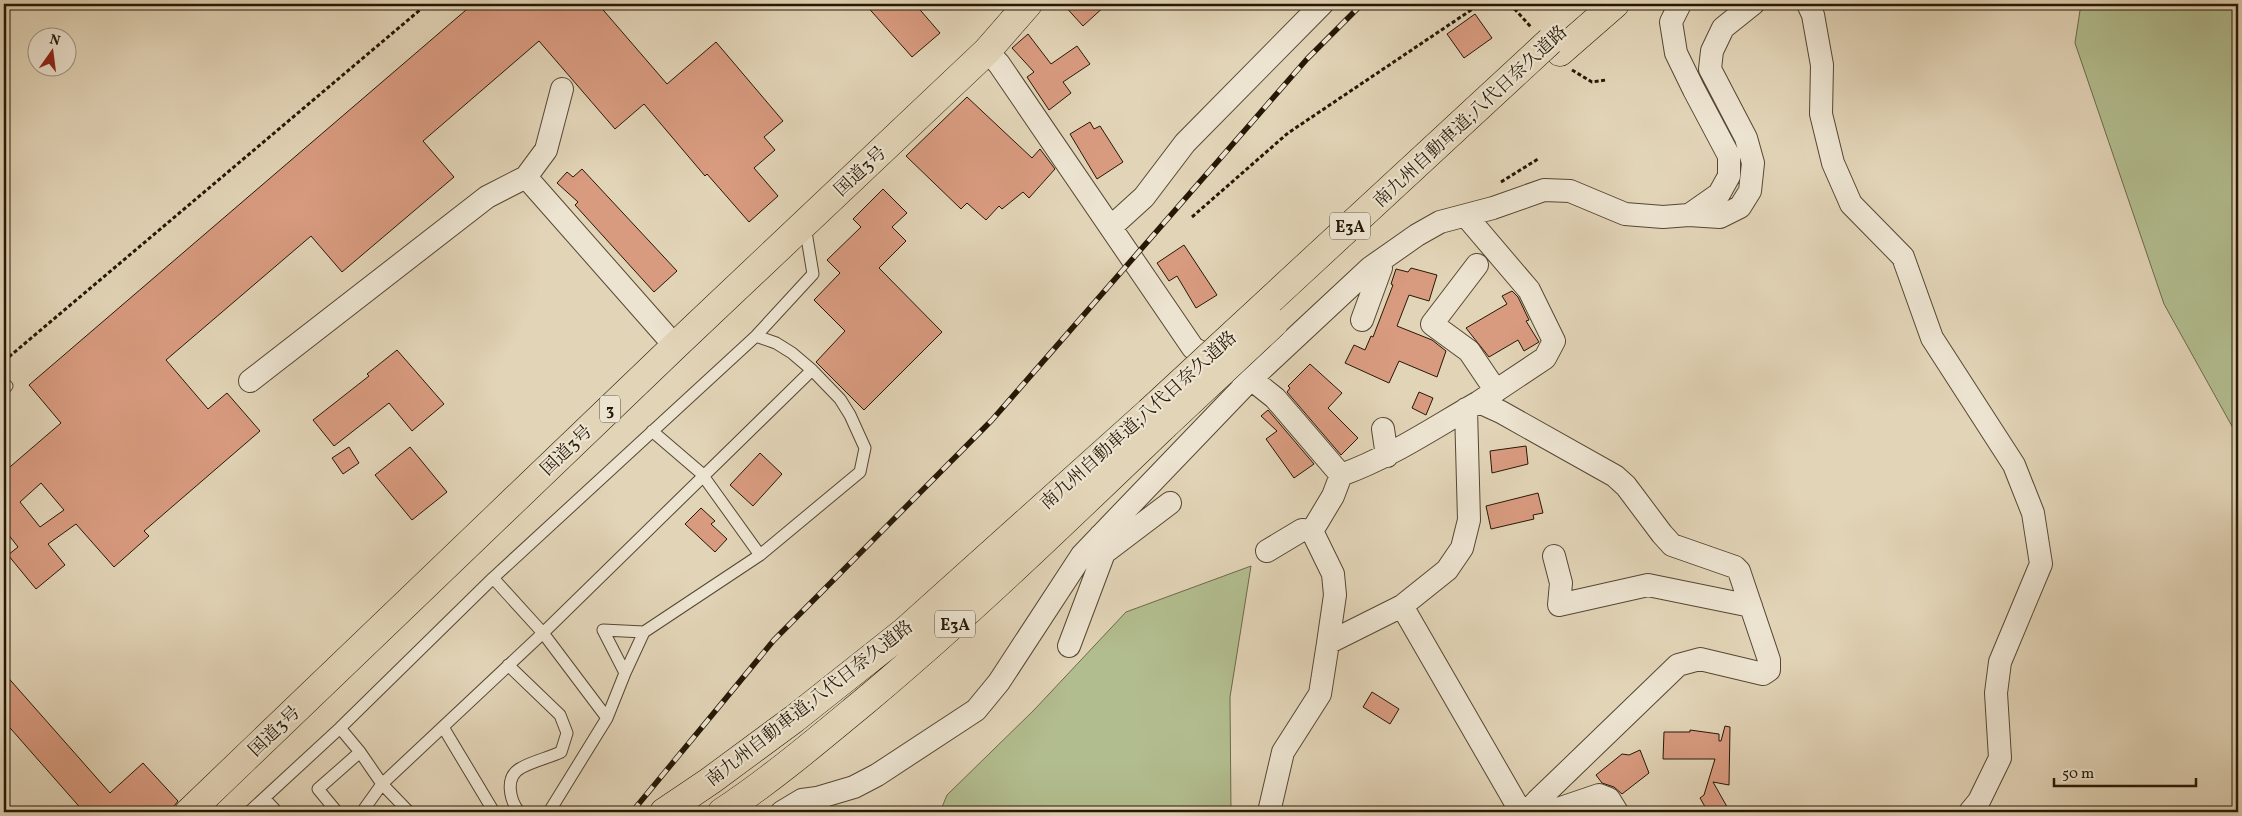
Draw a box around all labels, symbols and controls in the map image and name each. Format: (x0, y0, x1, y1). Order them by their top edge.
street label: 南九州自動車道;八代日奈久道路 (1369, 20, 1573, 214)
north arrow (28, 28, 78, 78)
text: N (48, 30, 62, 51)
street label: 国道3号 (829, 141, 893, 203)
road number: E3A (1330, 212, 1370, 240)
street label: 南九州自動車道;八代日奈久道路 (1035, 326, 1243, 516)
road number: 3 (600, 396, 620, 422)
street label: 国道3号 (536, 420, 598, 482)
road number: E3A (935, 610, 975, 638)
street label: 南九州自動車道;八代日奈久道路 (701, 615, 919, 793)
street label: 国道3号 (244, 701, 306, 763)
scale bar (2054, 756, 2197, 788)
text: 50 m (2062, 764, 2094, 785)

